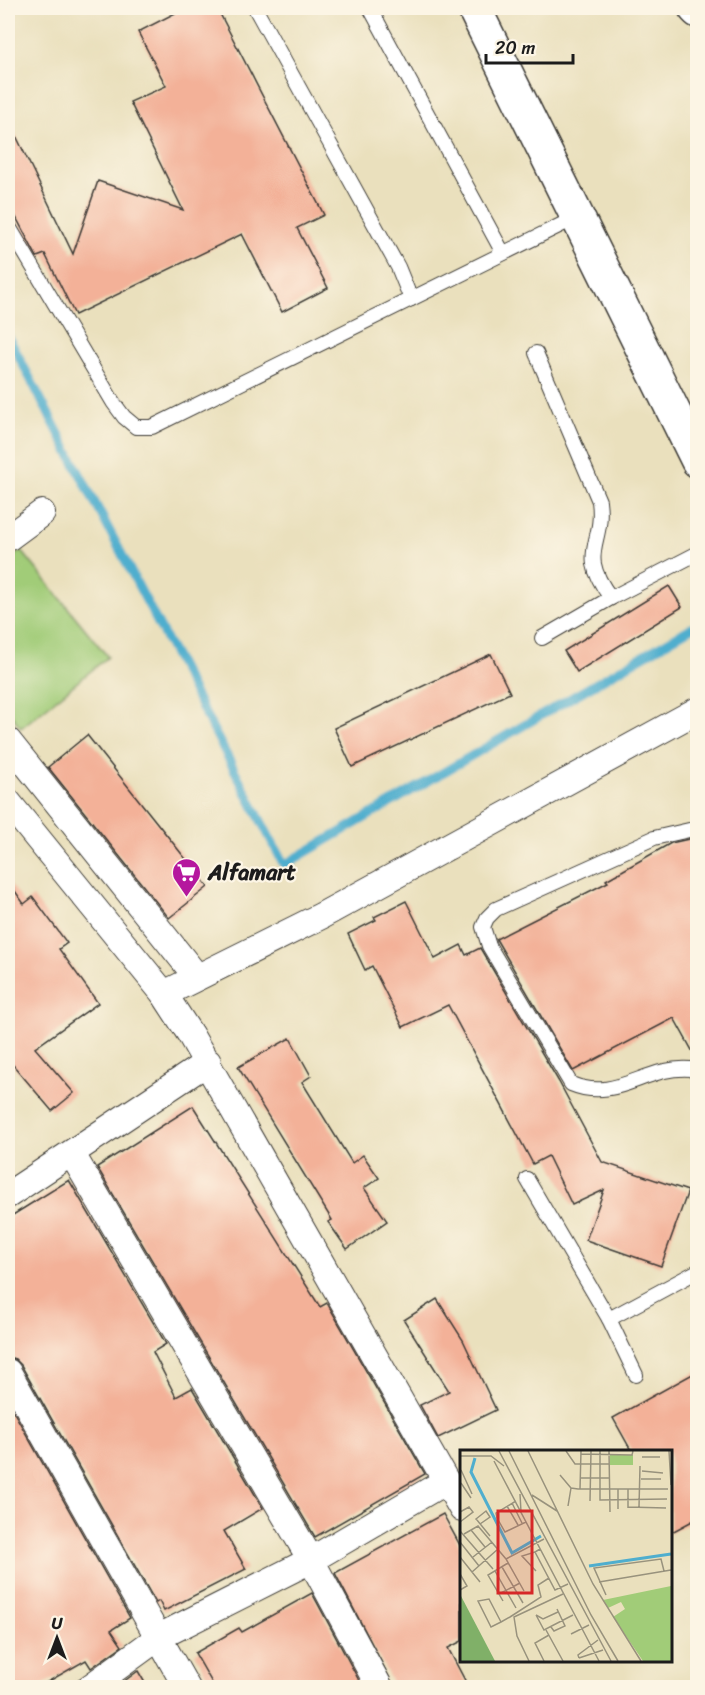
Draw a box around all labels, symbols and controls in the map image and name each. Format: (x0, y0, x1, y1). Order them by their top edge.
scale bar (486, 27, 573, 65)
text: 20 m (495, 32, 535, 64)
place label: Alfamart (207, 853, 296, 892)
supermarket icon: Alfamart (171, 856, 203, 898)
inset map (460, 1450, 672, 1662)
north arrow (27, 1608, 87, 1668)
text: U (52, 1609, 64, 1638)

